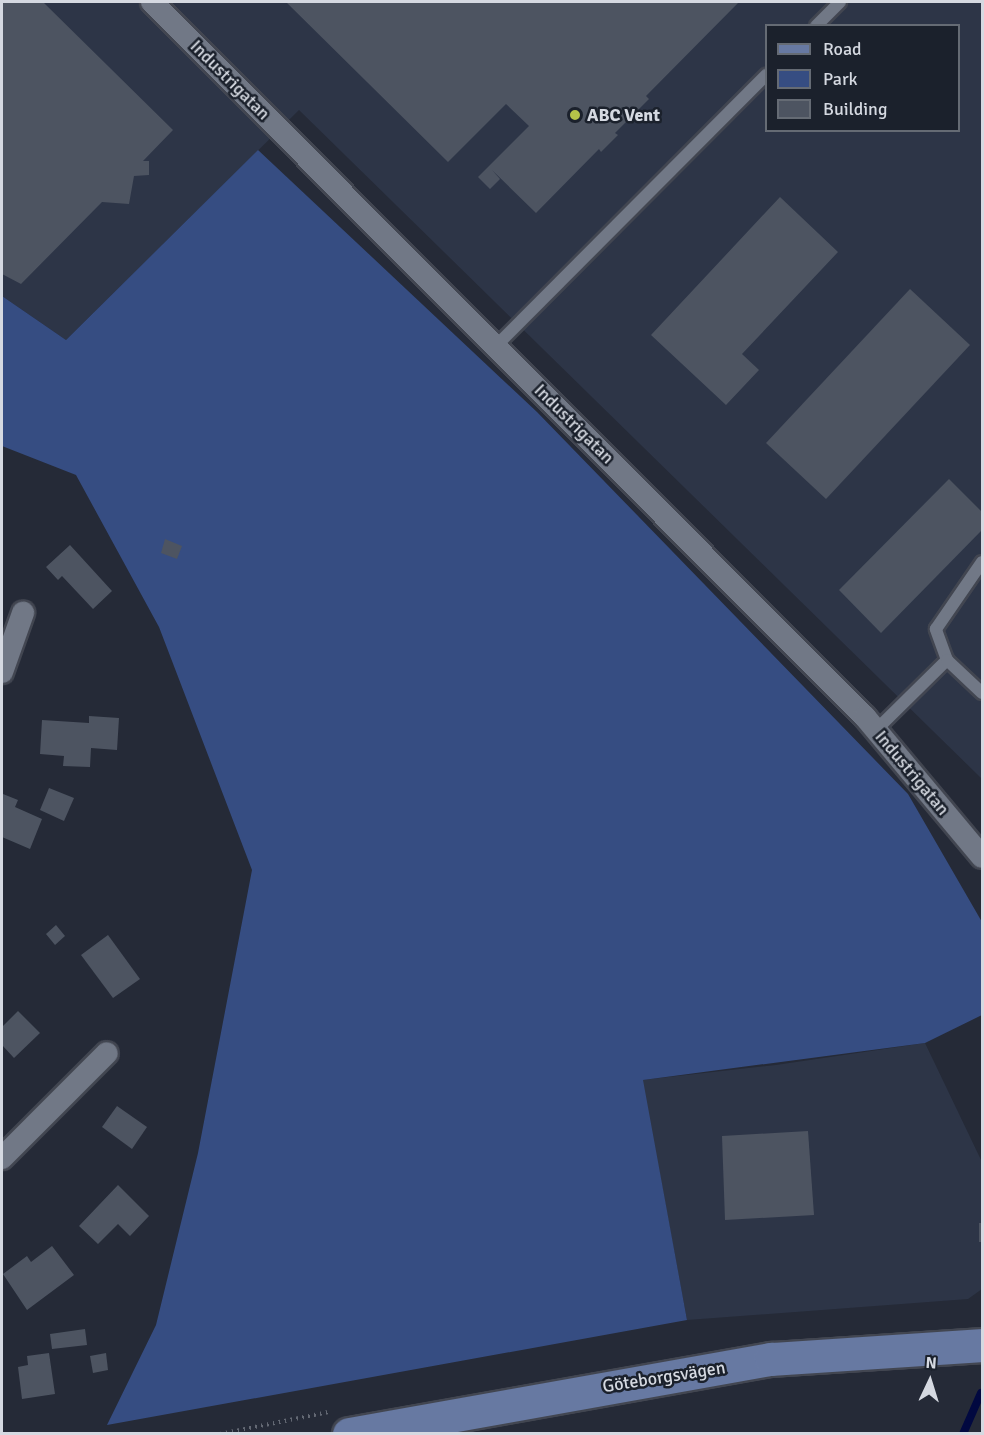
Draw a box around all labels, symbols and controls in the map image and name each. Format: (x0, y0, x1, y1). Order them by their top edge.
legend (765, 24, 960, 132)
street label: Industrigatan (186, 36, 274, 124)
text: Road (823, 38, 862, 60)
text: Park (823, 68, 858, 90)
text: Building (823, 98, 887, 120)
place label: ABC Vent (587, 104, 660, 126)
marker: ABC Vent (568, 108, 582, 122)
street label: Industrigatan (530, 380, 618, 468)
street label: Industrigatan (870, 726, 954, 820)
north arrow (900, 1351, 960, 1411)
text: N (925, 1353, 938, 1373)
street label: Göteborgsvägen (601, 1357, 727, 1397)

